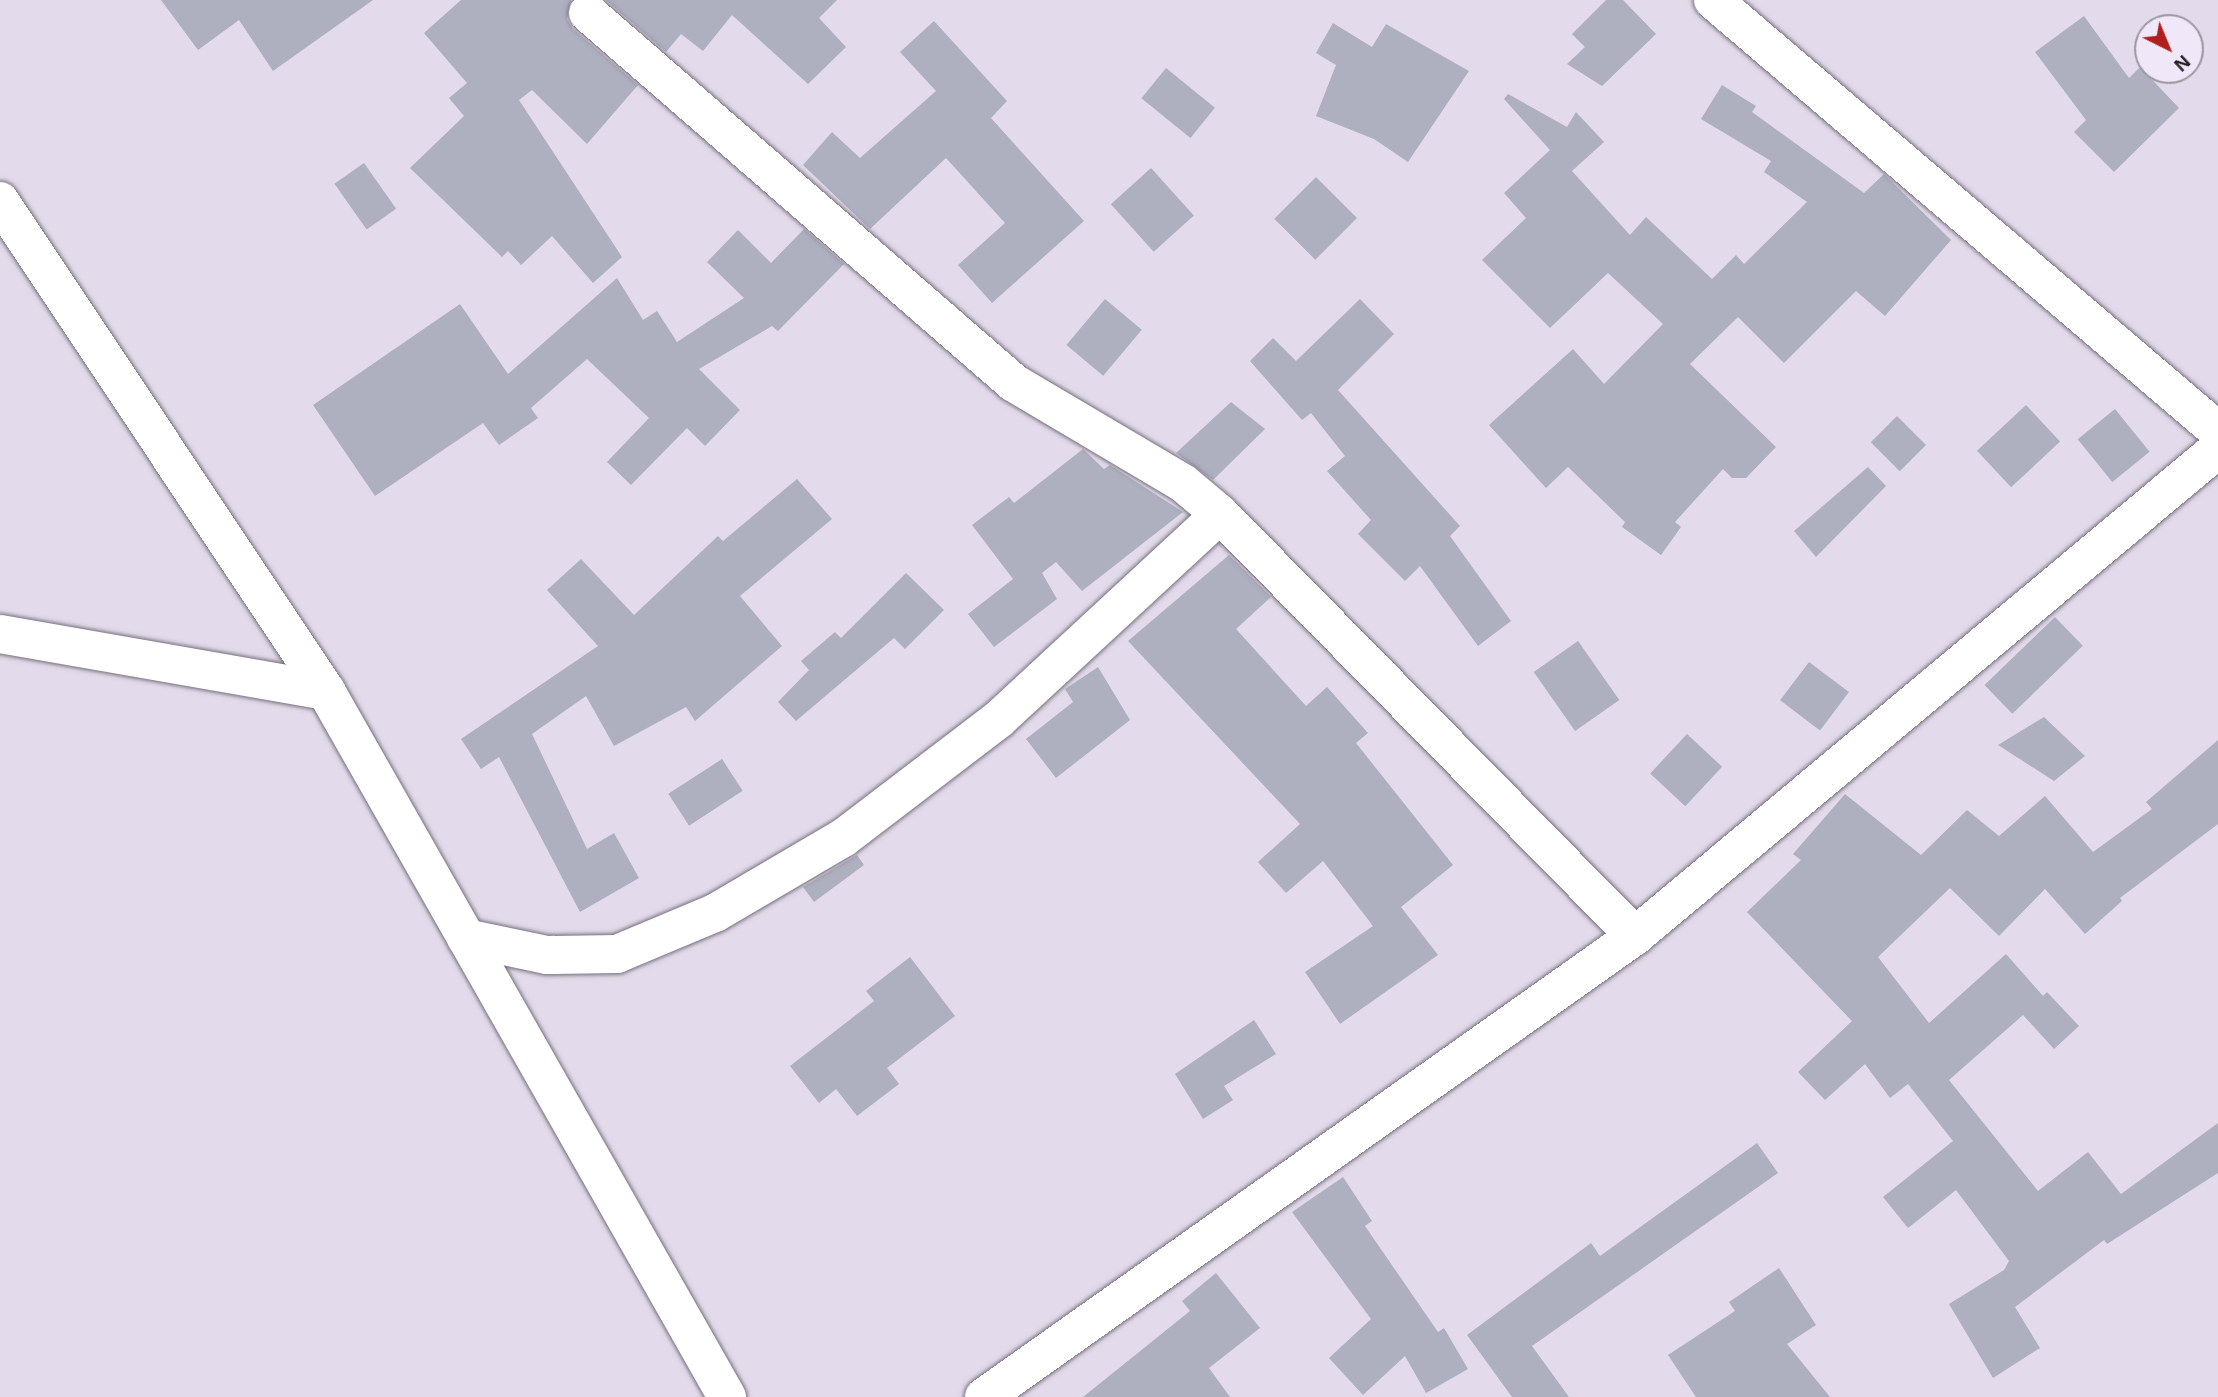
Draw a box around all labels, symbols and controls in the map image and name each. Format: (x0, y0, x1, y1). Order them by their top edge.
north arrow (2134, 14, 2204, 84)
text: N (2170, 51, 2194, 76)

